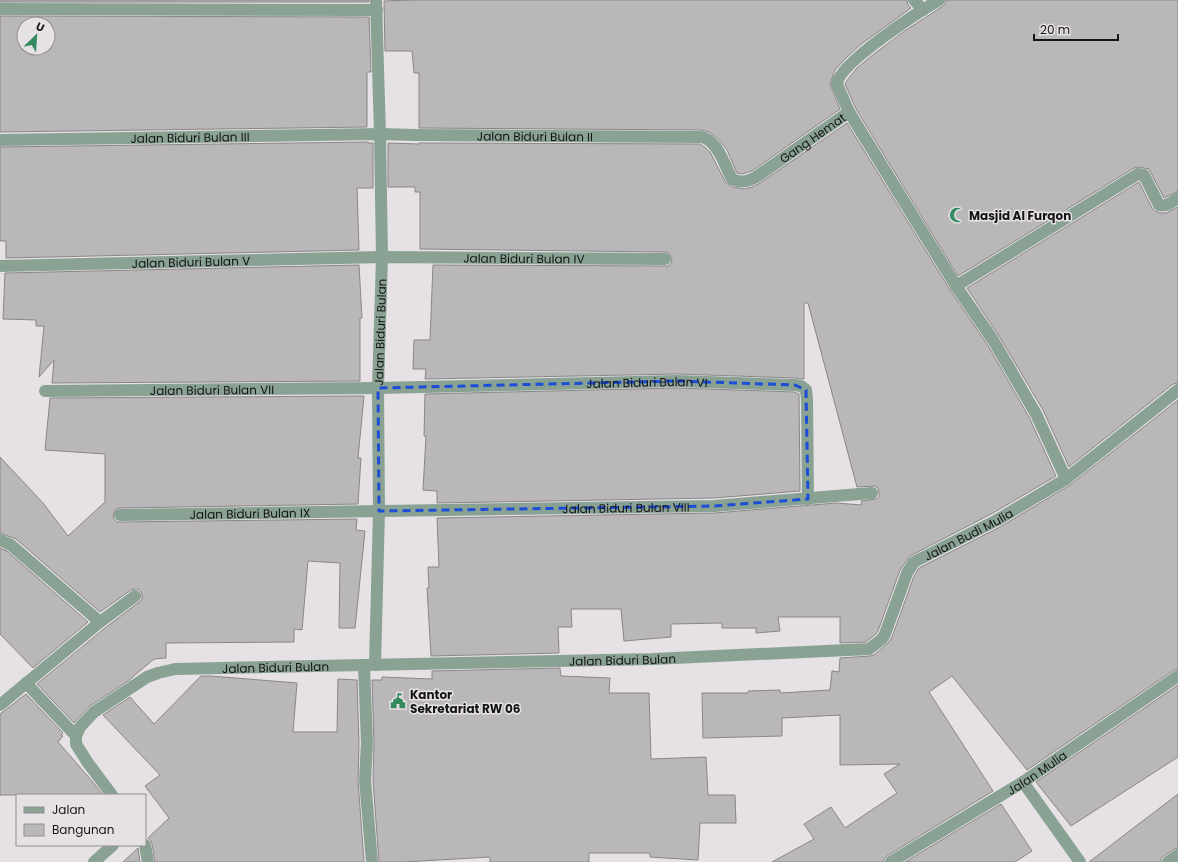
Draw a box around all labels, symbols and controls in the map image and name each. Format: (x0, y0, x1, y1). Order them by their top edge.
north arrow (16, 16, 56, 56)
scale bar (1034, 16, 1118, 42)
text: U (33, 18, 47, 36)
text: 20 m (1040, 21, 1070, 38)
street label: Gang Hemat (776, 109, 849, 167)
street label: Jalan Biduri Bulan II (477, 127, 593, 145)
street label: Jalan Biduri Bulan III (130, 128, 250, 146)
mosque icon: Masjid Al Furqon (948, 206, 966, 224)
place label: Masjid Al Furqon (969, 207, 1071, 224)
street label: Jalan Biduri Bulan IV (463, 249, 585, 267)
street label: Jalan Biduri Bulan V (132, 252, 250, 271)
street label: Jalan Biduri Bulan (370, 278, 390, 386)
street label: Jalan Biduri Bulan VI (586, 372, 708, 392)
street label: Jalan Biduri Bulan VII (150, 380, 274, 399)
street label: Jalan Biduri Bulan VIII (562, 498, 690, 517)
street label: Jalan Biduri Bulan IX (190, 504, 310, 522)
street label: Jalan Budi Mulia (921, 504, 1016, 564)
street label: Jalan Biduri Bulan (569, 649, 676, 669)
street label: Jalan Biduri Bulan (222, 657, 329, 677)
place label: Kantor Sekretariat RW 06 (410, 686, 521, 717)
public building icon: Kantor Sekretariat RW 06 (389, 692, 407, 710)
street label: Jalan Mulia (1004, 746, 1070, 798)
legend (16, 794, 146, 846)
text: Jalan (52, 801, 85, 818)
text: Bangunan (52, 821, 114, 838)

